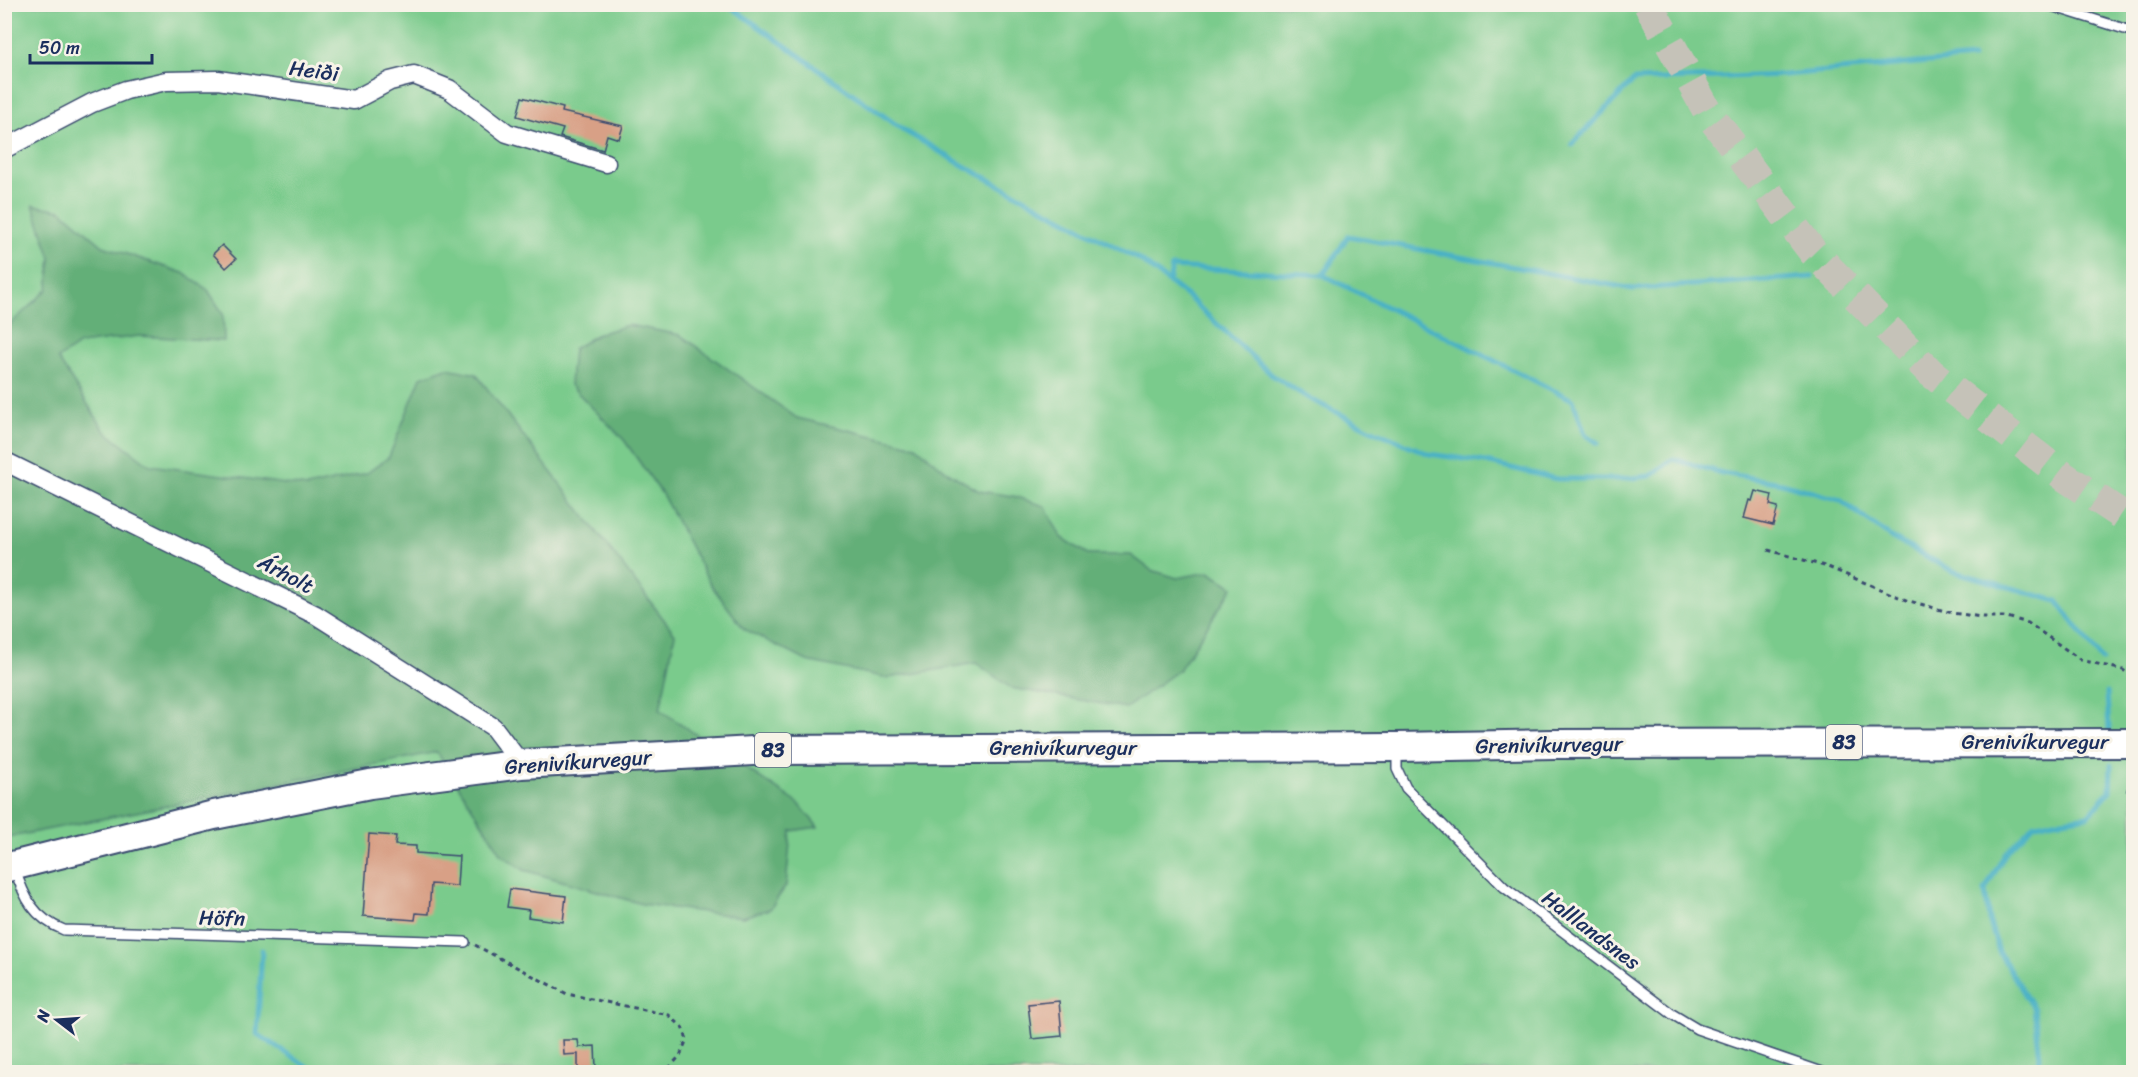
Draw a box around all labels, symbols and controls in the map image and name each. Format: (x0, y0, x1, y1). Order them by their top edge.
scale bar (30, 27, 152, 65)
text: 50 m (39, 32, 80, 64)
street label: Heiði (287, 49, 342, 93)
street label: Árholt (250, 543, 321, 605)
street label: Grenivíkurvegur (1961, 723, 2110, 761)
street label: Grenivíkurvegur (1475, 725, 1624, 765)
road number: 83 (1826, 725, 1862, 759)
street label: Grenivíkurvegur (989, 729, 1138, 767)
road number: 83 (755, 733, 791, 767)
street label: Grenivíkurvegur (503, 738, 654, 786)
street label: Halllandsnes (1533, 880, 1649, 980)
street label: Höfn (199, 899, 245, 937)
north arrow (27, 990, 87, 1050)
text: N (27, 1005, 59, 1026)

